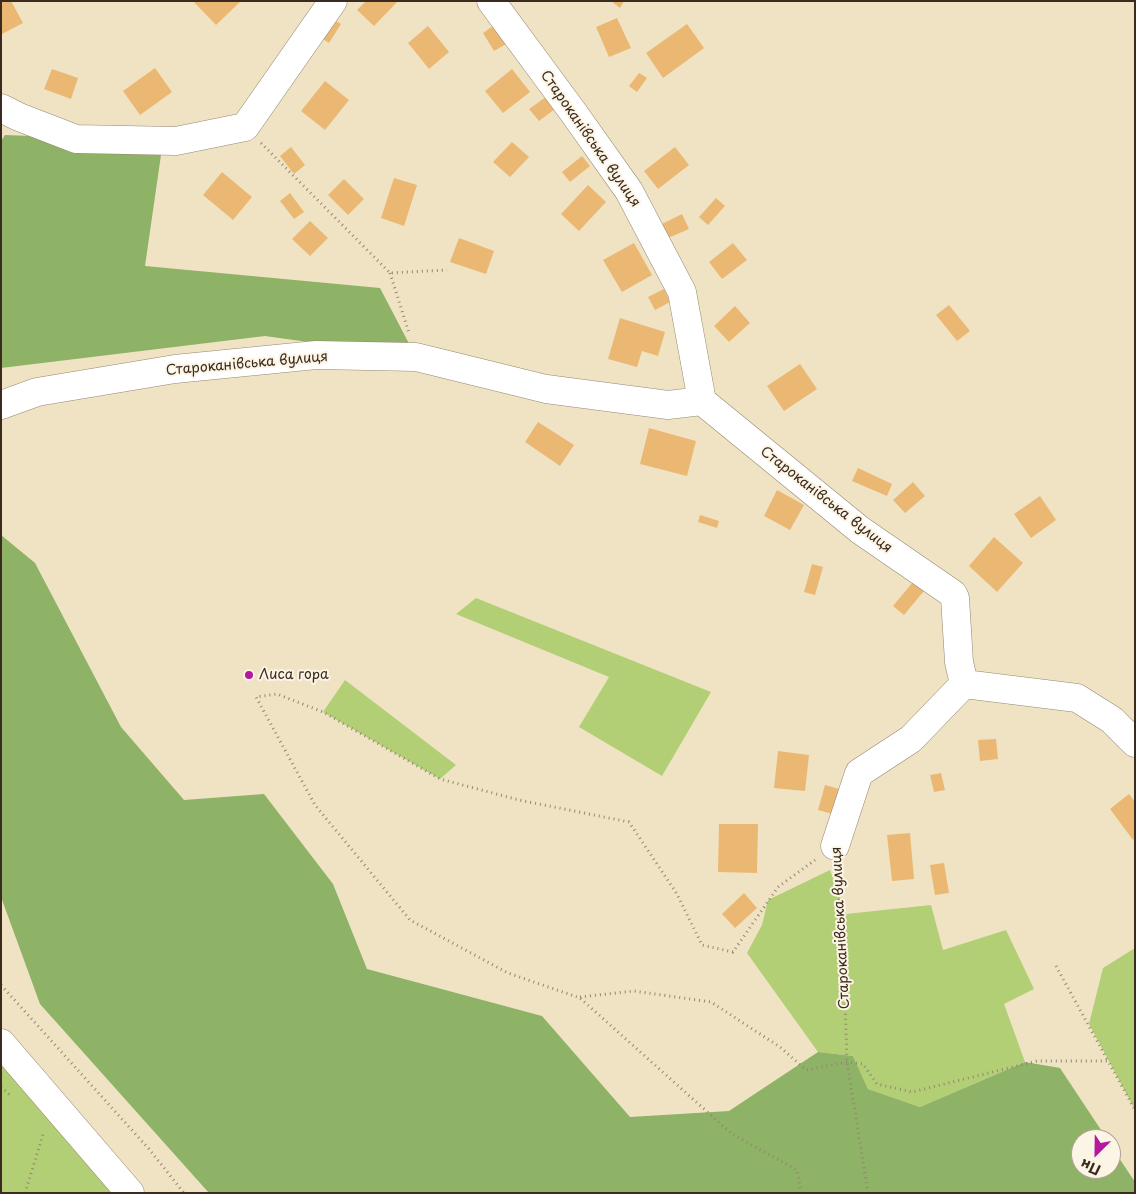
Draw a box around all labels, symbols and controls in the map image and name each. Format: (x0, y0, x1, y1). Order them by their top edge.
street label: Староканівська вулиця (536, 68, 644, 210)
street label: Староканівська вулиця (165, 349, 329, 379)
street label: Староканівська вулиця (757, 443, 895, 557)
place label: Лиса гора (259, 667, 329, 683)
marker: Лиса гора (243, 669, 255, 681)
street label: Староканівська вулиця (828, 846, 854, 1010)
north arrow (1071, 1129, 1121, 1179)
text: Пн (1077, 1154, 1104, 1181)

